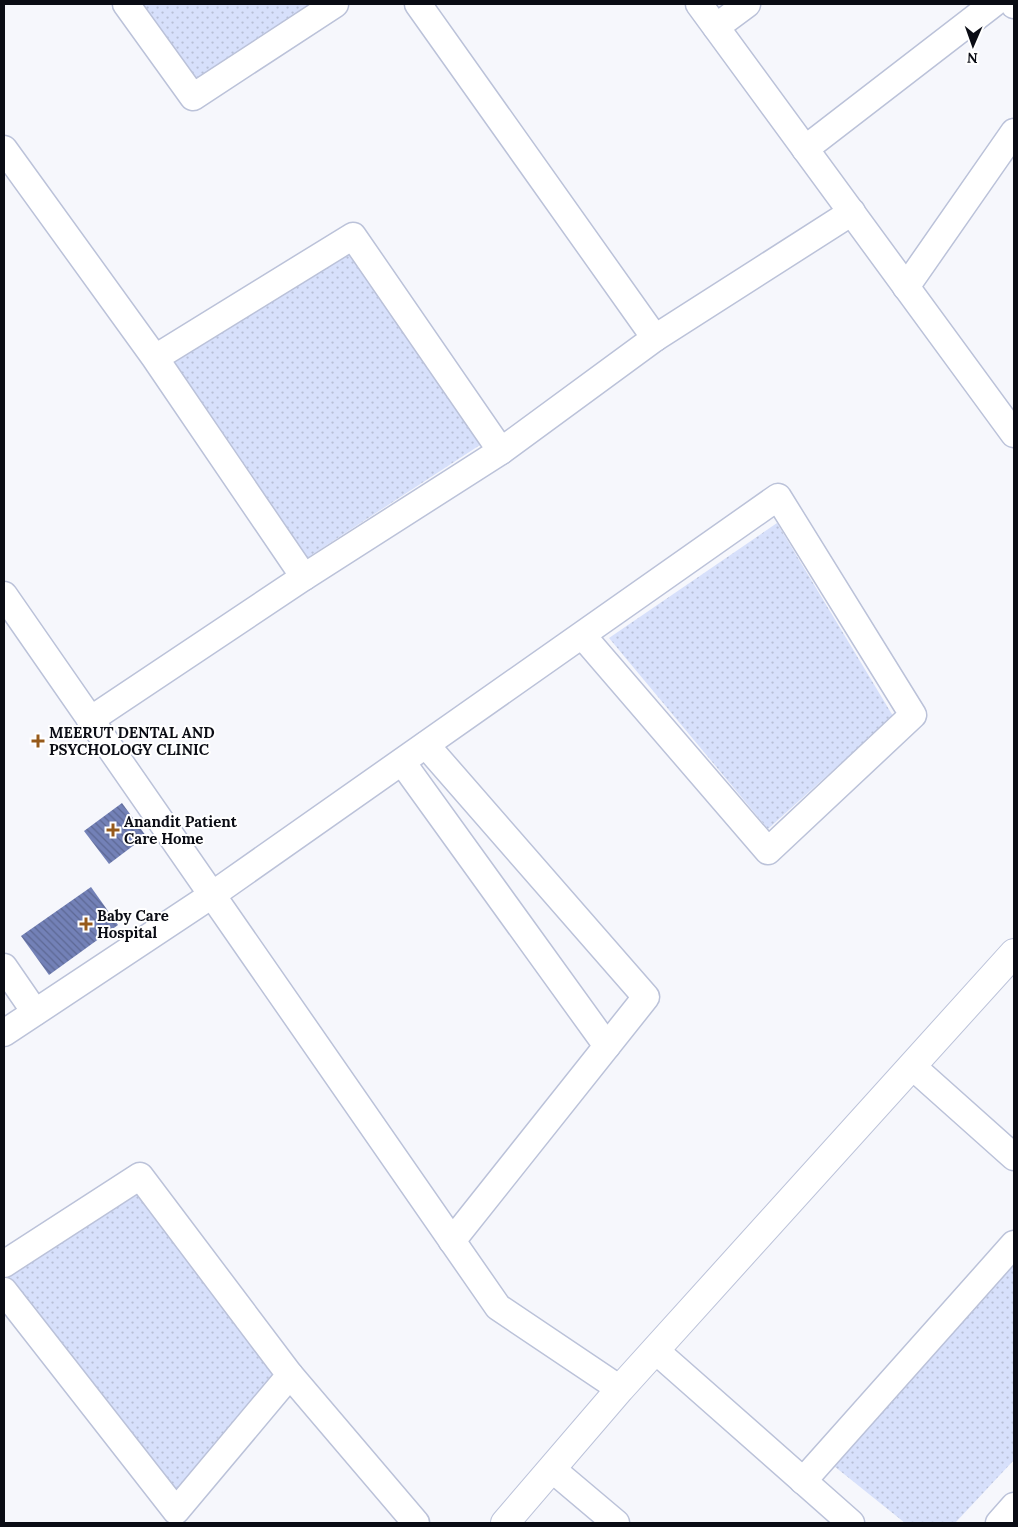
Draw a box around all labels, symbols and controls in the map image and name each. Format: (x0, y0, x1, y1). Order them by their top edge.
north arrow (948, 20, 998, 70)
text: N (967, 49, 978, 67)
place label: MEERUT DENTAL AND PSYCHOLOGY CLINIC (49, 723, 215, 759)
marker: MEERUT DENTAL AND PSYCHOLOGY CLINIC (31, 734, 45, 748)
place label: Anandit Patient Care Home (124, 812, 238, 848)
marker: Anandit Patient Care Home (106, 823, 120, 837)
place label: Baby Care Hospital (97, 906, 169, 942)
marker: Baby Care Hospital (79, 917, 93, 931)

